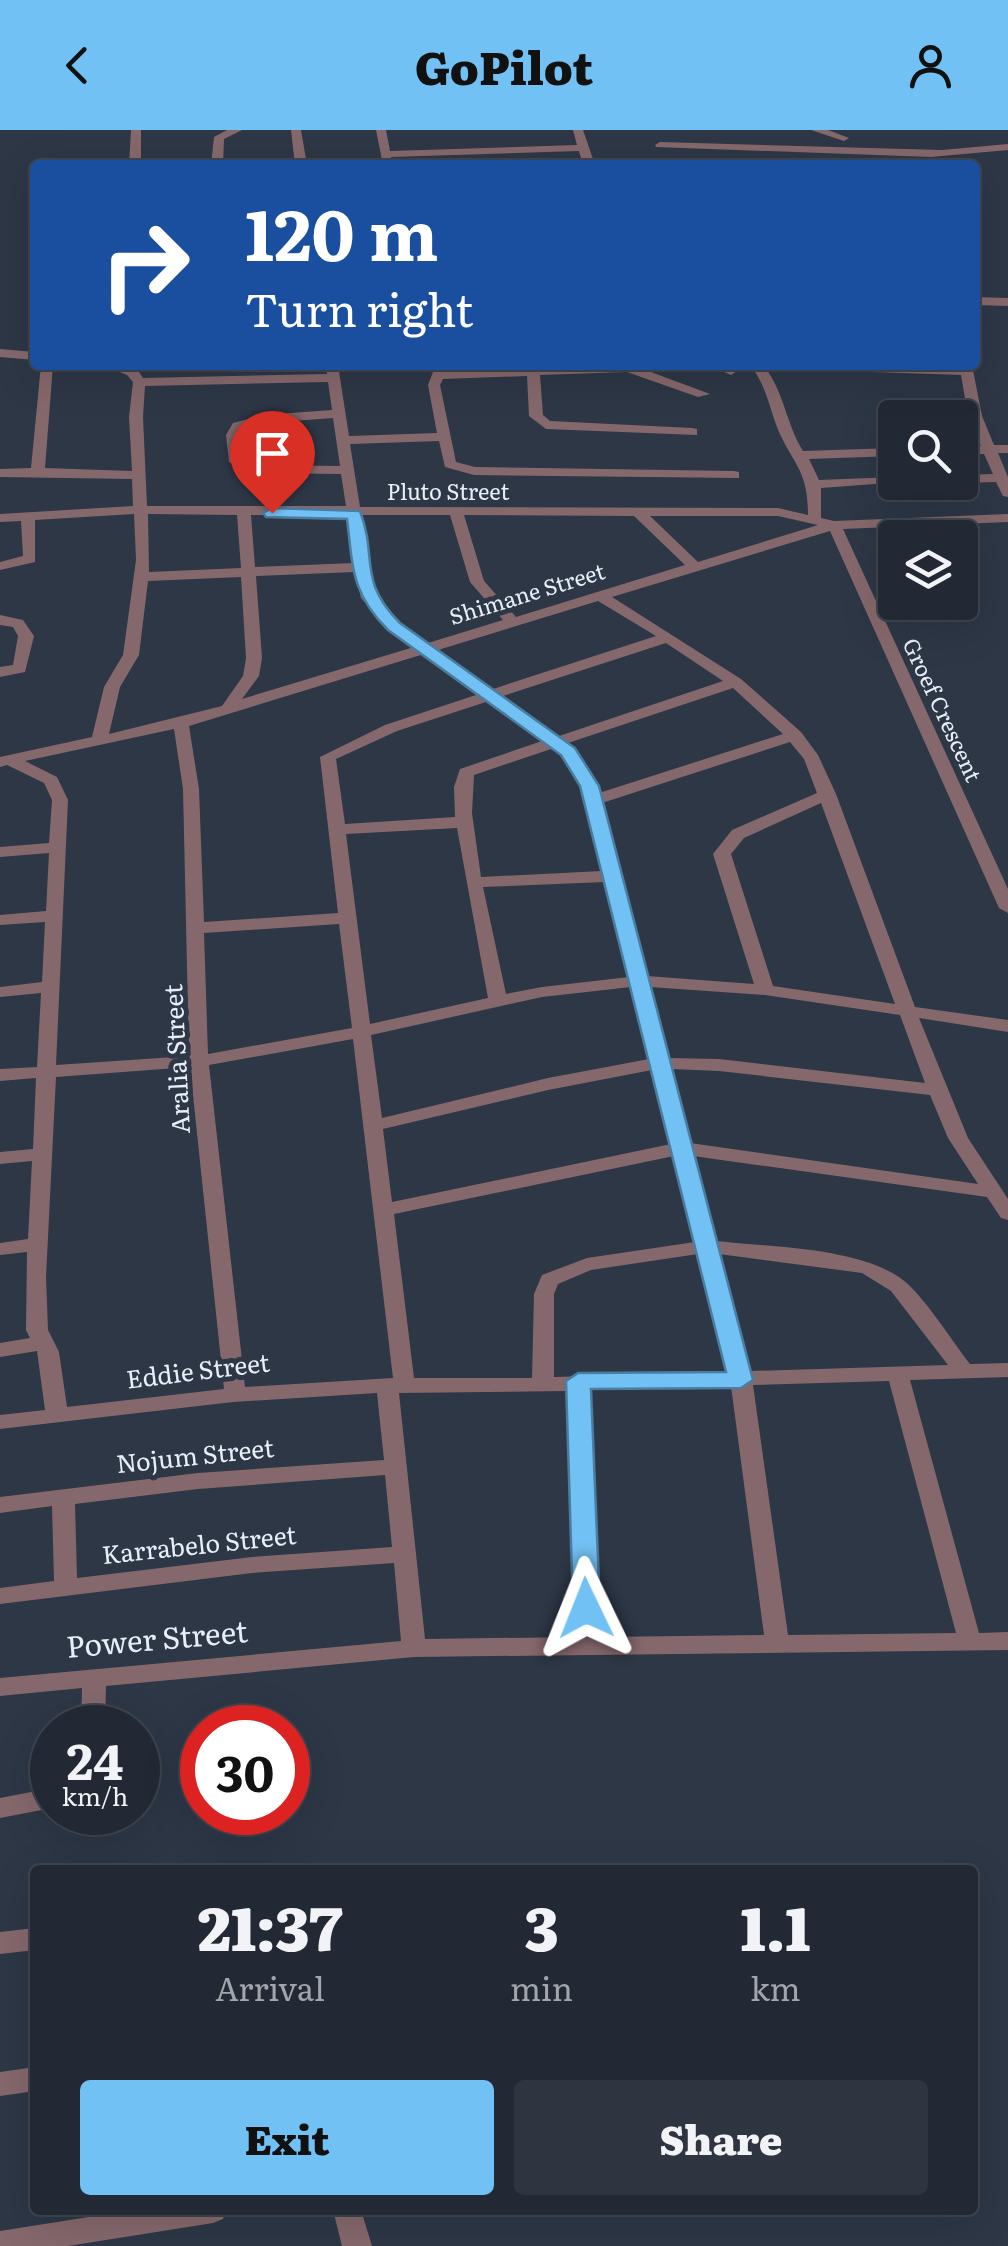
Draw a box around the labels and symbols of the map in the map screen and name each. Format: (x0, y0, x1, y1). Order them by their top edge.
pin (230, 411, 315, 514)
street label: Pluto Street (387, 474, 509, 507)
street label: Shimane Street (445, 553, 609, 632)
street label: Groef Crescent (896, 632, 991, 787)
street label: Aralia Street (153, 983, 198, 1135)
street label: Eddie Street (124, 1342, 272, 1397)
street label: Nojum Street (114, 1428, 276, 1481)
street label: Karrabelo Street (100, 1515, 298, 1572)
position arrow (534, 1556, 638, 1660)
street label: Power Street (64, 1607, 249, 1667)
speed limit sign: 30 (180, 1705, 310, 1835)

